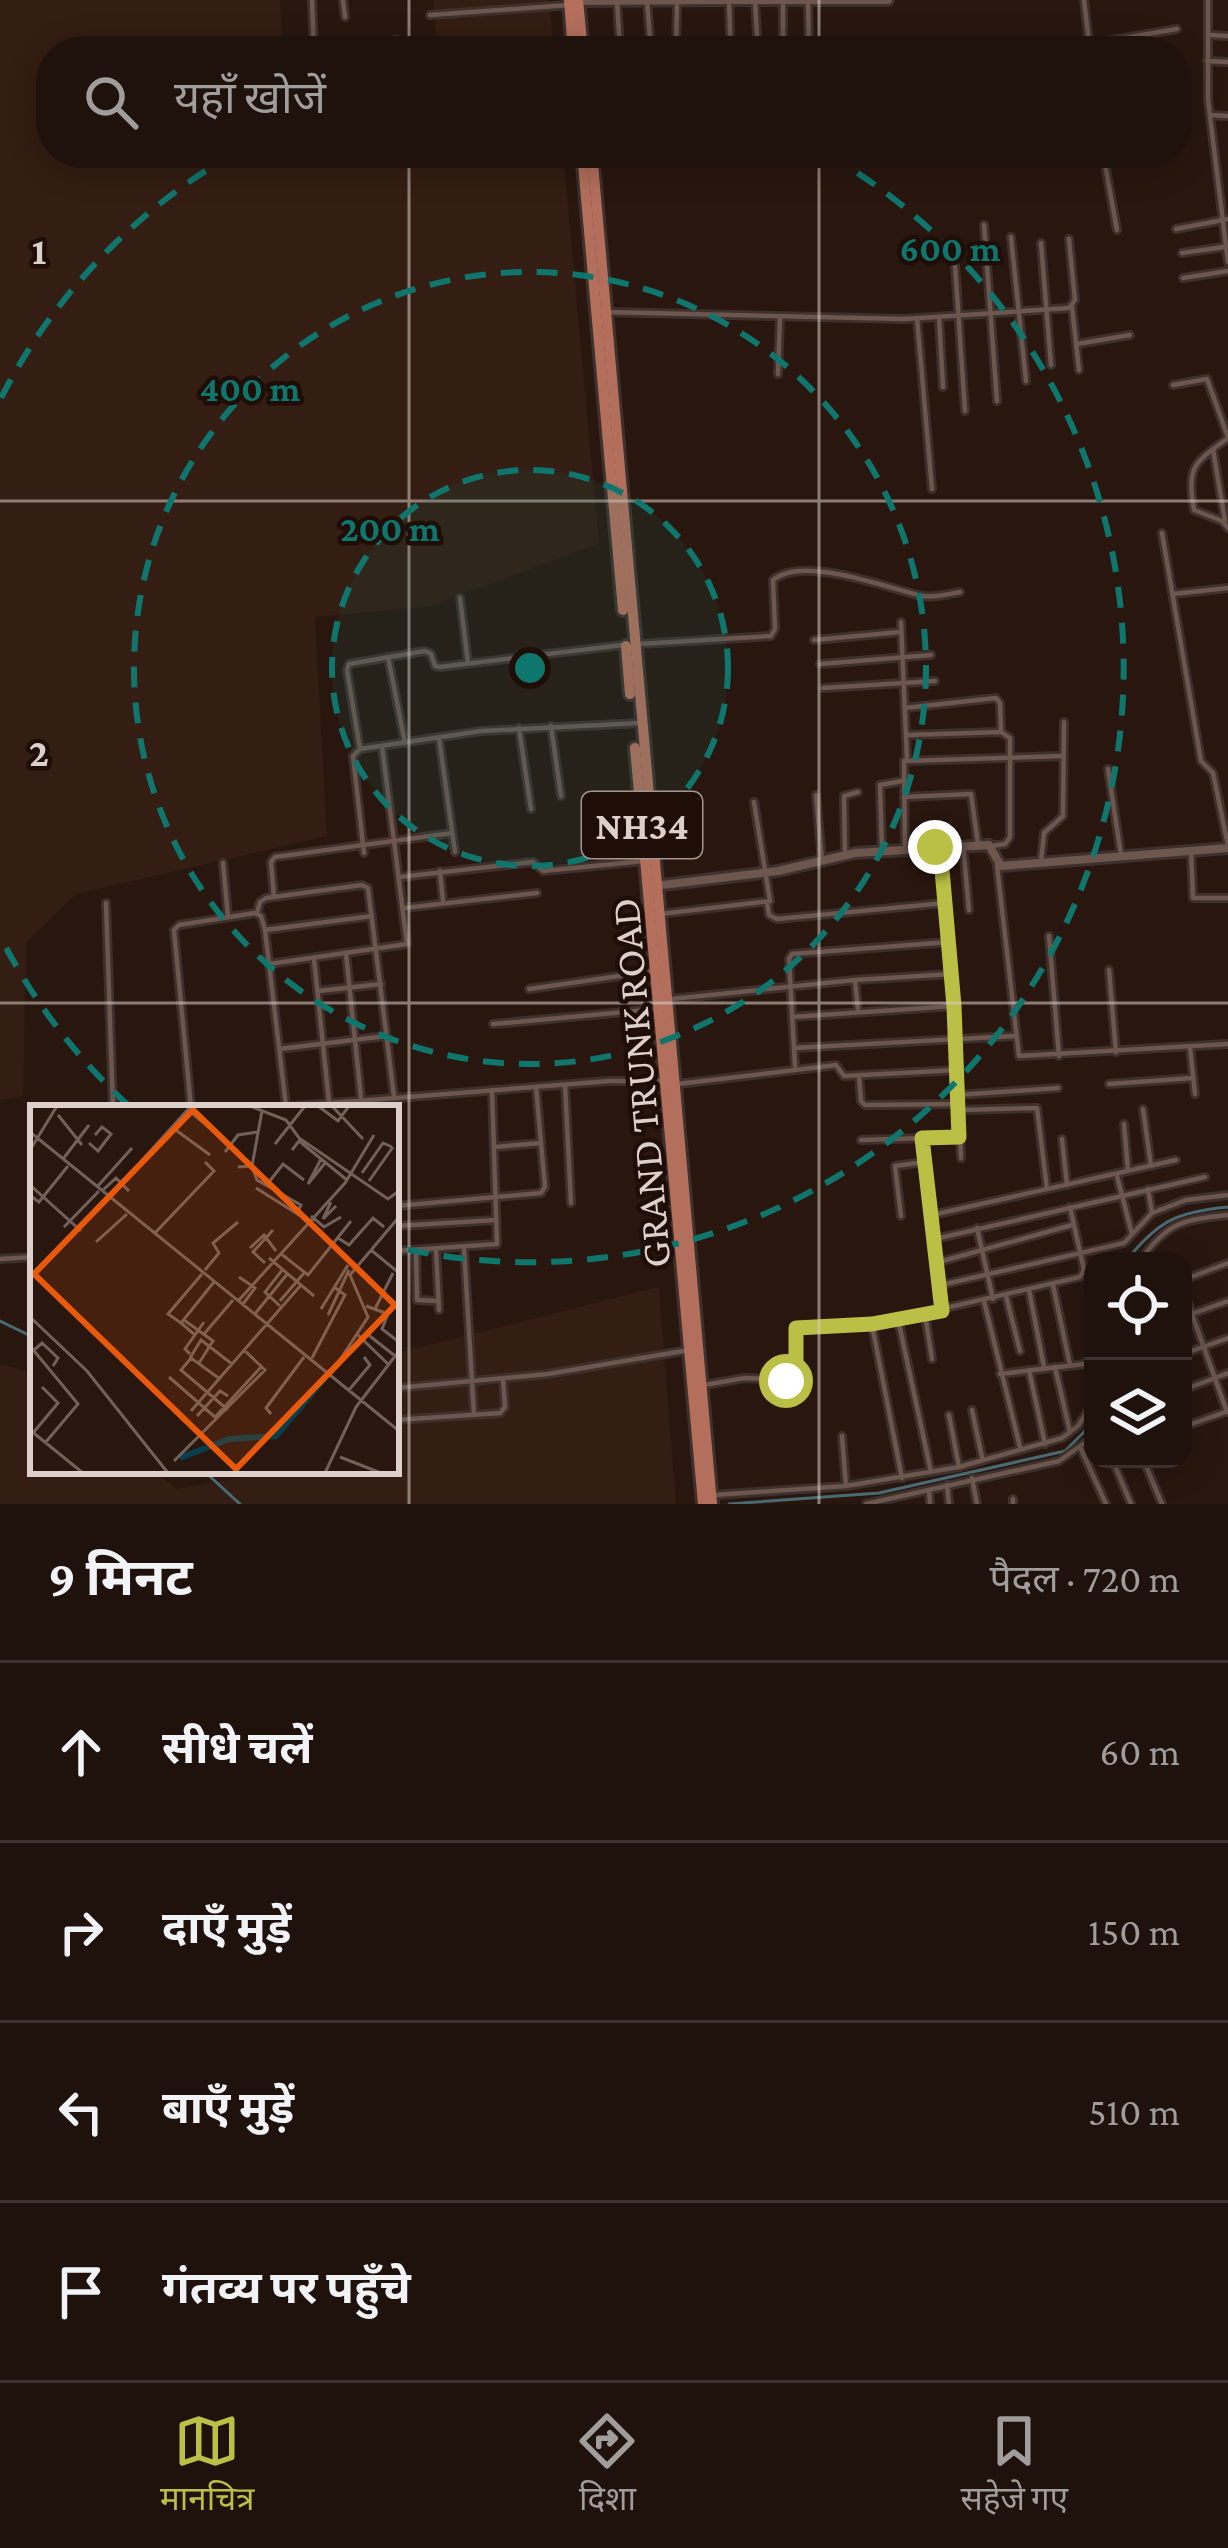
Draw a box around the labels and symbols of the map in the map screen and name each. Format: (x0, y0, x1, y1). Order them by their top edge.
text: 1 (32, 229, 46, 272)
text: 600 m (900, 229, 1001, 269)
text: 400 m (200, 369, 301, 409)
text: 200 m (340, 509, 440, 549)
centre of rings (509, 647, 551, 689)
text: 2 (29, 731, 49, 774)
road number: NH34 (582, 792, 702, 858)
route end (908, 820, 962, 874)
street label: GRAND TRUNK ROAD (600, 896, 680, 1270)
inset map (30, 1105, 399, 1474)
route start (759, 1354, 813, 1408)

